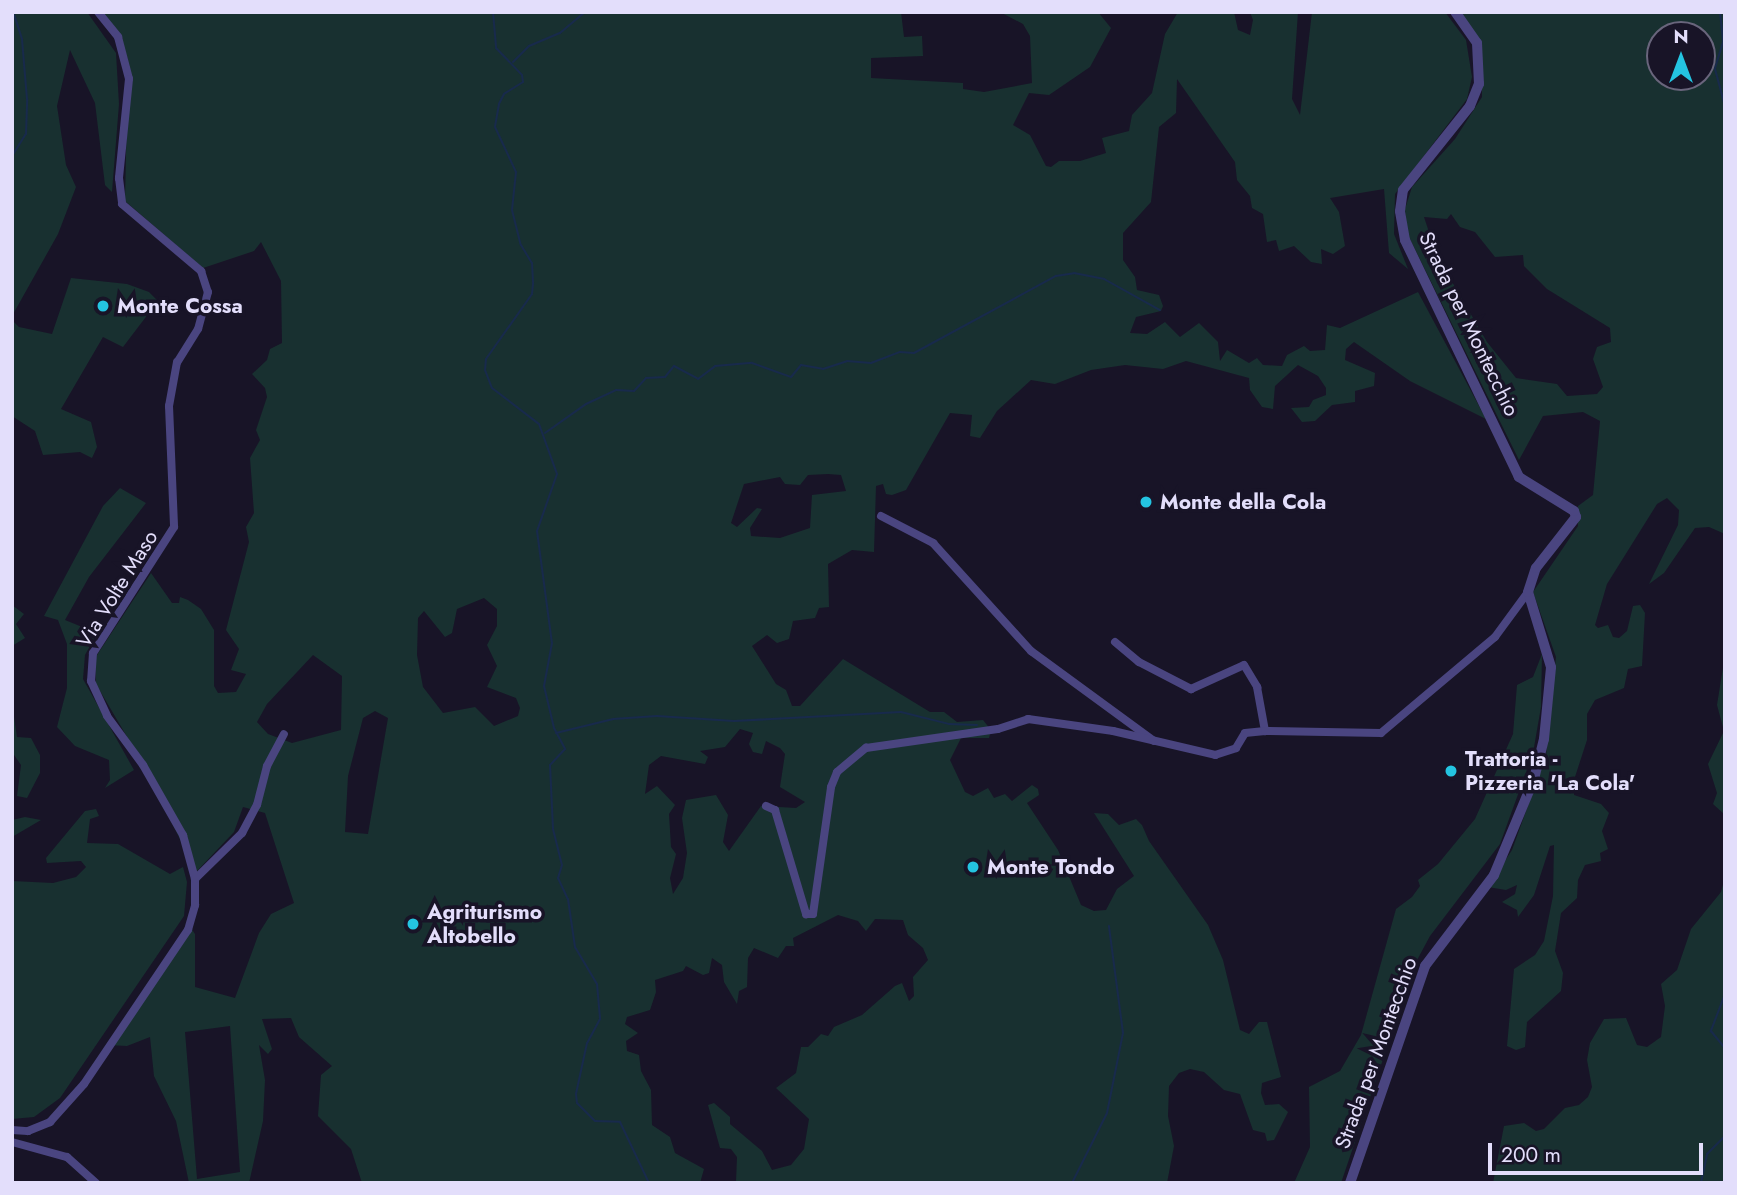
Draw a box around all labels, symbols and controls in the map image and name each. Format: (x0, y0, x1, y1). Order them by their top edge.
north arrow (1646, 21, 1716, 91)
text: N (1673, 23, 1689, 50)
street label: Strada per Montecchio (1413, 228, 1525, 420)
place label: Monte Cossa (117, 293, 243, 319)
marker: Monte Cossa (95, 298, 111, 314)
place label: Monte della Cola (1160, 489, 1326, 515)
marker: Monte della Cola (1138, 494, 1154, 510)
street label: Via Volte Maso (71, 526, 163, 652)
place label: Trattoria - Pizzeria 'La Cola' (1465, 746, 1635, 796)
marker: Trattoria - Pizzeria 'La Cola' (1443, 763, 1459, 779)
place label: Monte Tondo (987, 854, 1115, 880)
marker: Monte Tondo (965, 859, 981, 875)
place label: Agriturismo Altobello (427, 899, 542, 949)
marker: Agriturismo Altobello (405, 916, 421, 932)
street label: Strada per Montecchio (1330, 954, 1422, 1152)
scale bar (1492, 1128, 1707, 1172)
text: 200 m (1501, 1140, 1561, 1170)

